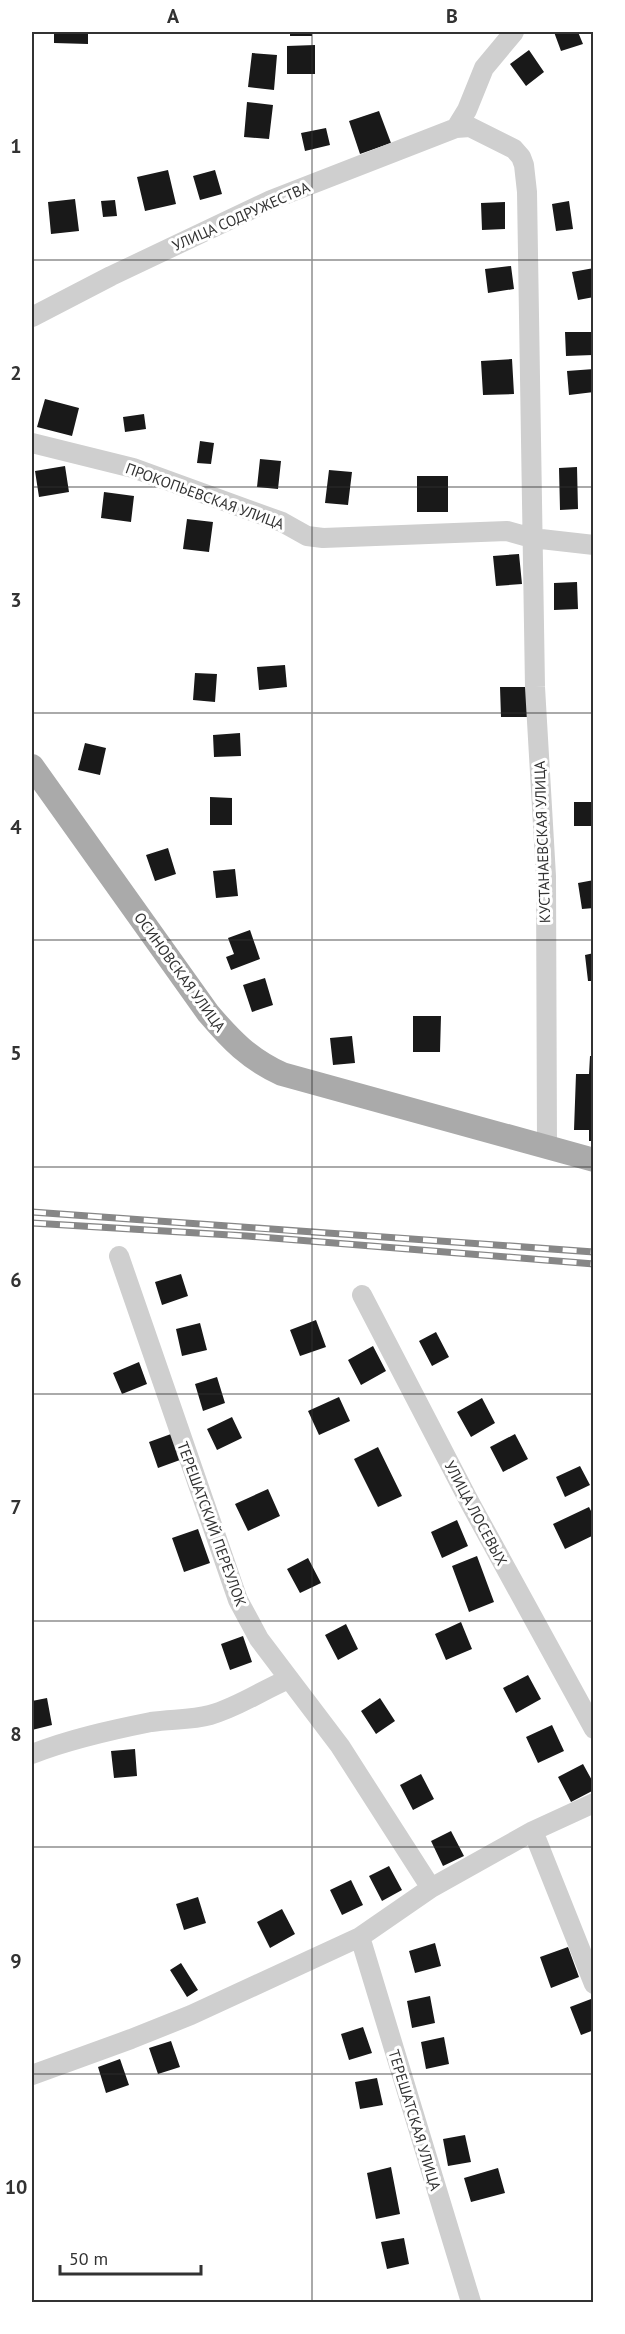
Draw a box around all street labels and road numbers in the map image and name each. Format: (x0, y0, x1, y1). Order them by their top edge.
street label: УЛИЦА СОДРУЖЕСТВА (169, 177, 313, 255)
street label: ПРОКОПЬЕВСКАЯ УЛИЦА (123, 458, 287, 534)
street label: КУСТАНАЕВСКАЯ УЛИЦА (530, 760, 554, 923)
street label: ОСИНОВСКАЯ УЛИЦА (130, 908, 230, 1036)
street label: ТЕРЕШАТСКИЙ ПЕРЕУЛОК (173, 1439, 251, 1609)
street label: УЛИЦА ЛОСЕВЫХ (440, 1458, 512, 1568)
street label: ТЕРЕШАТСКАЯ УЛИЦА (385, 2047, 446, 2193)

